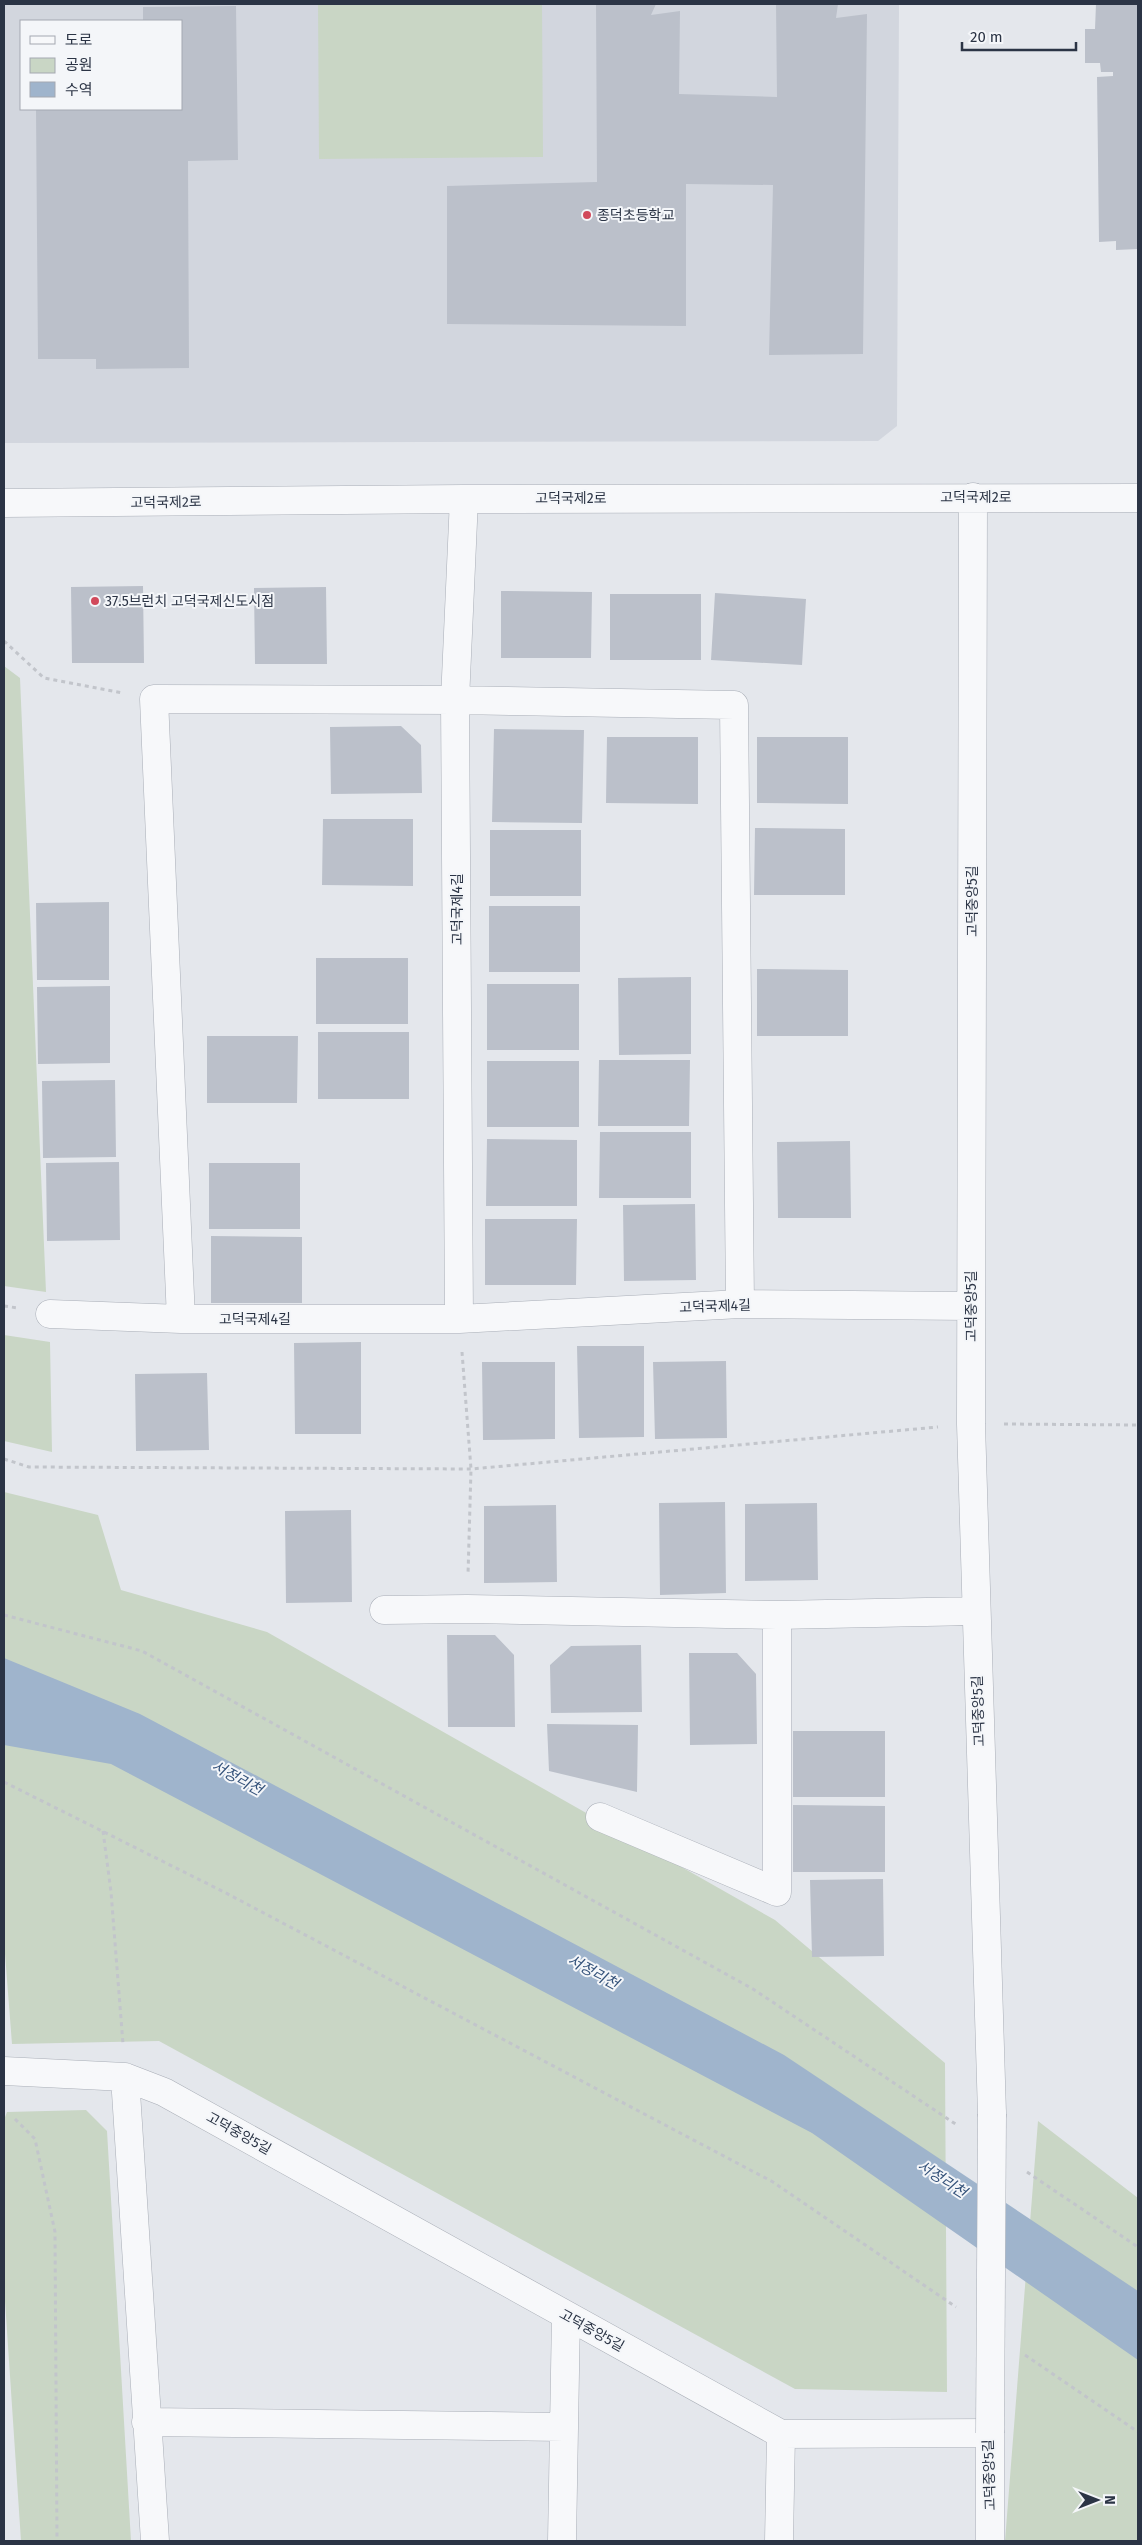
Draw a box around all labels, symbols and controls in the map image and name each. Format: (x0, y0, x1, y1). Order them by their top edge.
legend (20, 20, 182, 110)
scale bar (962, 20, 1076, 52)
text: 20 m (970, 28, 1003, 46)
text: 도로 (65, 31, 93, 49)
text: 공원 (65, 56, 93, 74)
text: 수역 (65, 81, 93, 99)
place label: 종덕초등학교 (597, 207, 674, 224)
marker: 종덕초등학교 (581, 209, 593, 221)
street label: 고덕국제2로 (940, 489, 1012, 506)
street label: 고덕국제2로 (535, 490, 607, 507)
street label: 고덕국제2로 (130, 493, 202, 512)
place label: 37.5브런치 고덕국제신도시점 (105, 593, 274, 610)
marker: 37.5브런치 고덕국제신도시점 (89, 595, 101, 607)
street label: 고덕중앙5길 (964, 865, 981, 937)
street label: 고덕국제4길 (449, 873, 466, 945)
street label: 고덕중앙5길 (963, 1270, 980, 1342)
street label: 고덕국제4길 (679, 1297, 751, 1316)
street label: 고덕국제4길 (219, 1311, 291, 1328)
street label: 고덕중앙5길 (969, 1675, 988, 1747)
water label: 서정리천 (208, 1757, 267, 1800)
water label: 서정리천 (564, 1951, 623, 1994)
street label: 고덕중앙5길 (203, 2109, 274, 2158)
water label: 서정리천 (914, 2156, 972, 2203)
street label: 고덕중앙5길 (556, 2306, 627, 2355)
street label: 고덕중앙5길 (980, 2439, 999, 2511)
north arrow (1072, 2475, 1122, 2525)
text: N (1101, 2495, 1118, 2505)

